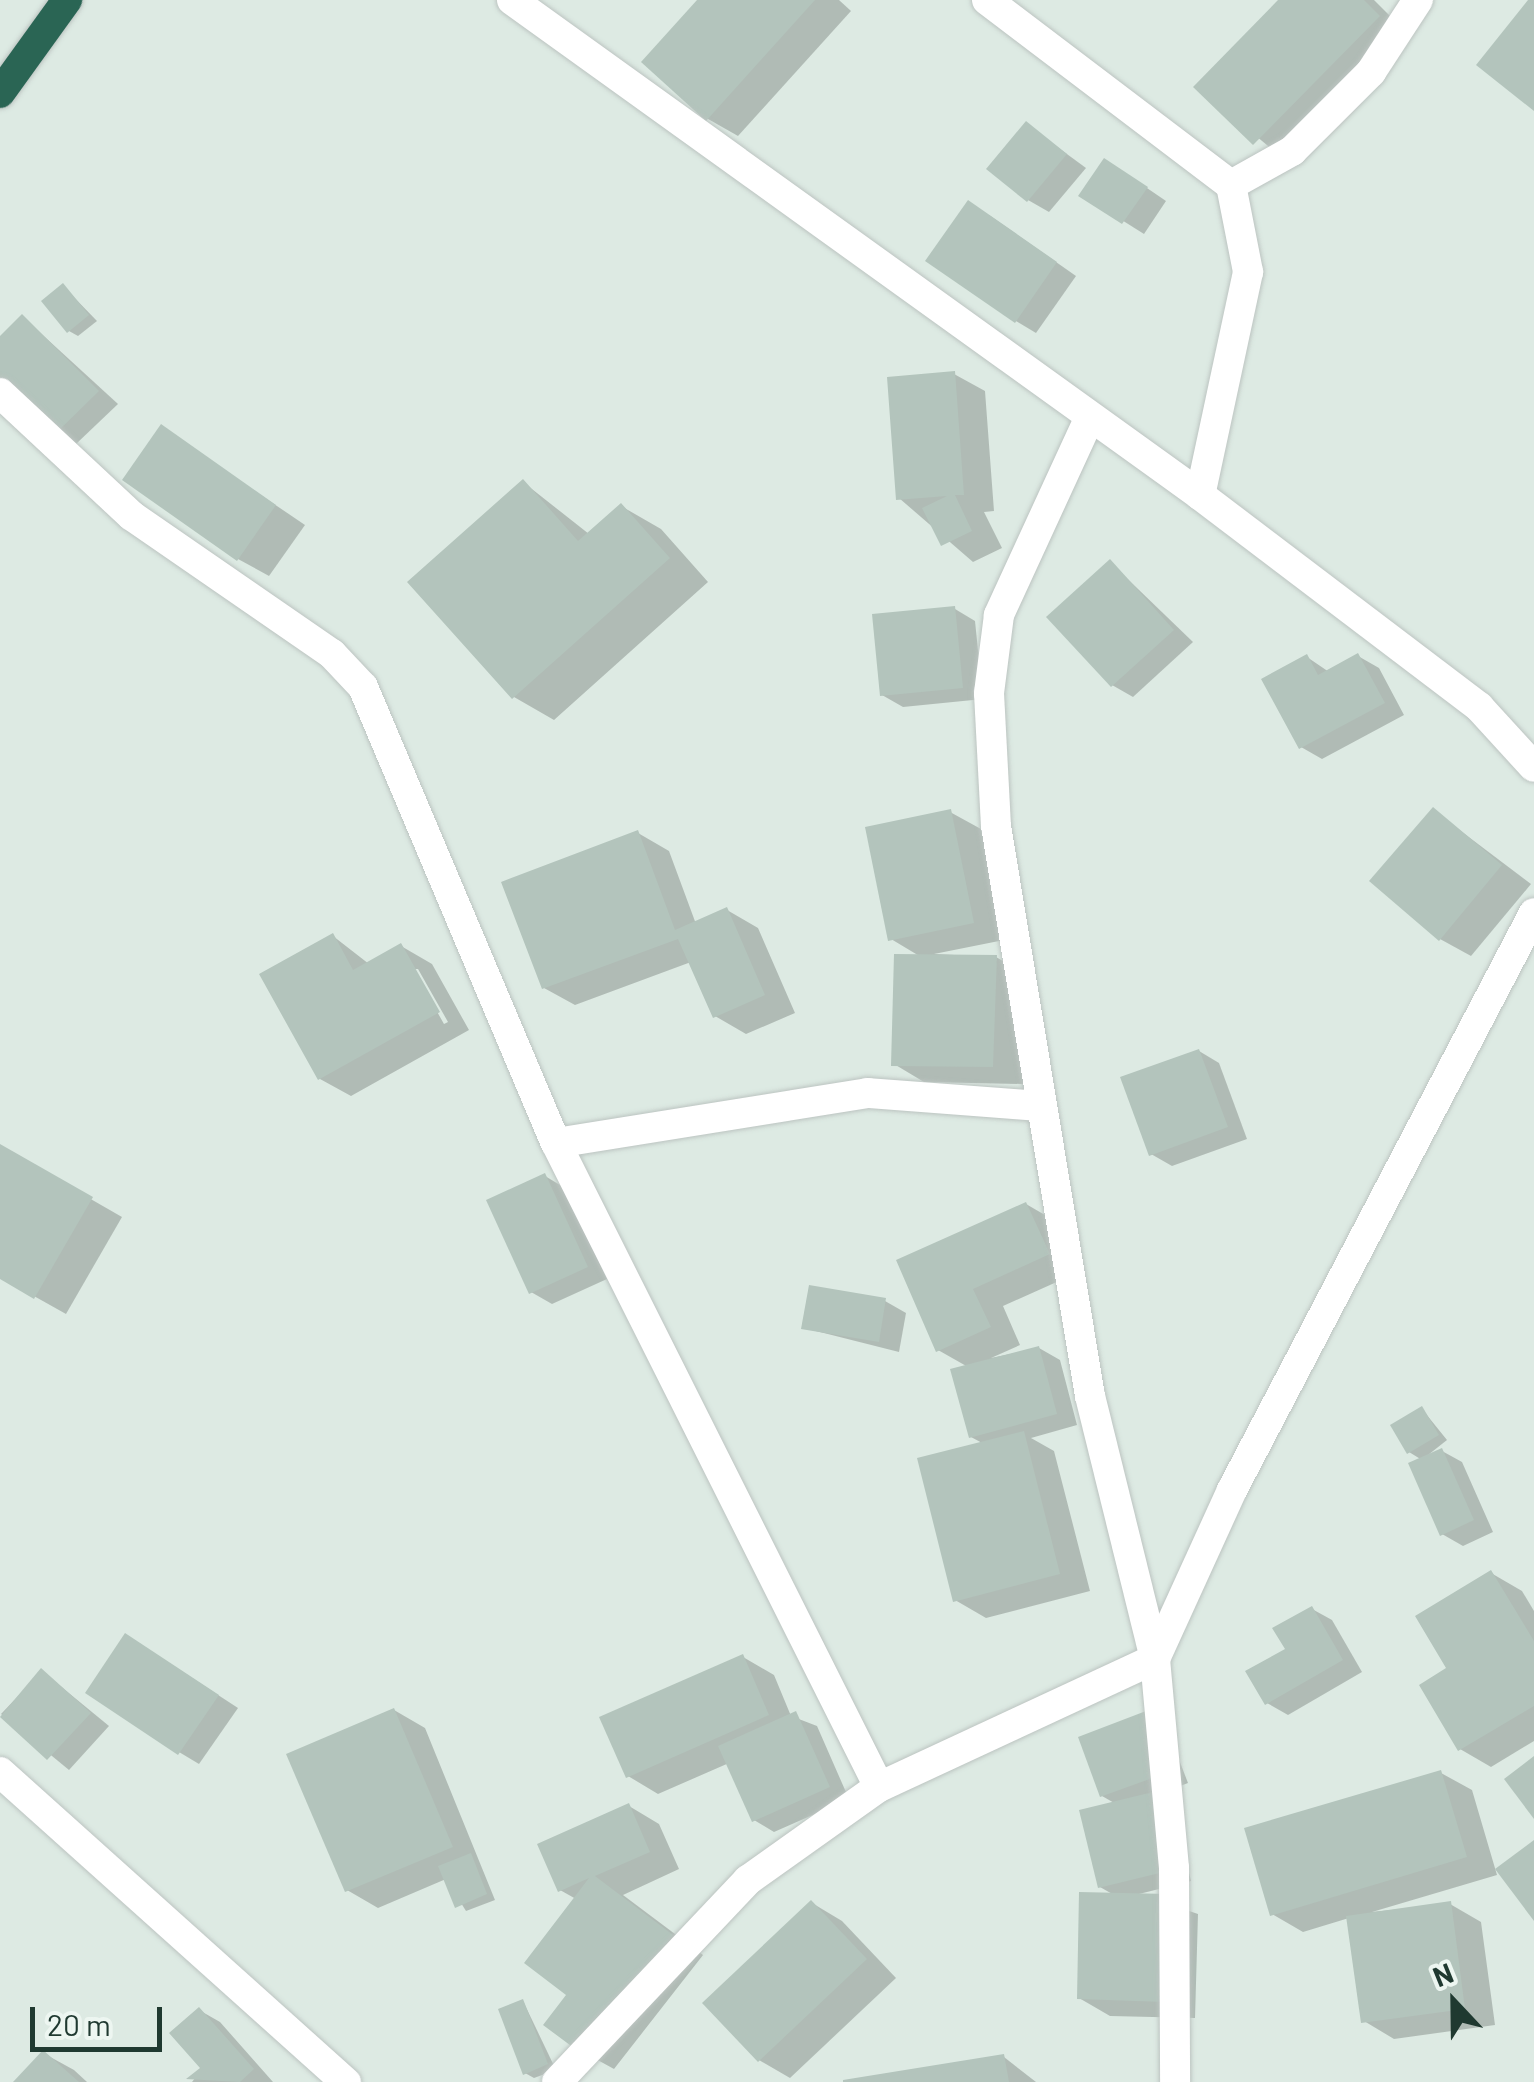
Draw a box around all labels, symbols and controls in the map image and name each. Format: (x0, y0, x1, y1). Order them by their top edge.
north arrow (1404, 1952, 1504, 2052)
text: N (1428, 1955, 1458, 1993)
scale bar (35, 1987, 168, 2049)
text: 20 m (47, 2006, 111, 2042)

